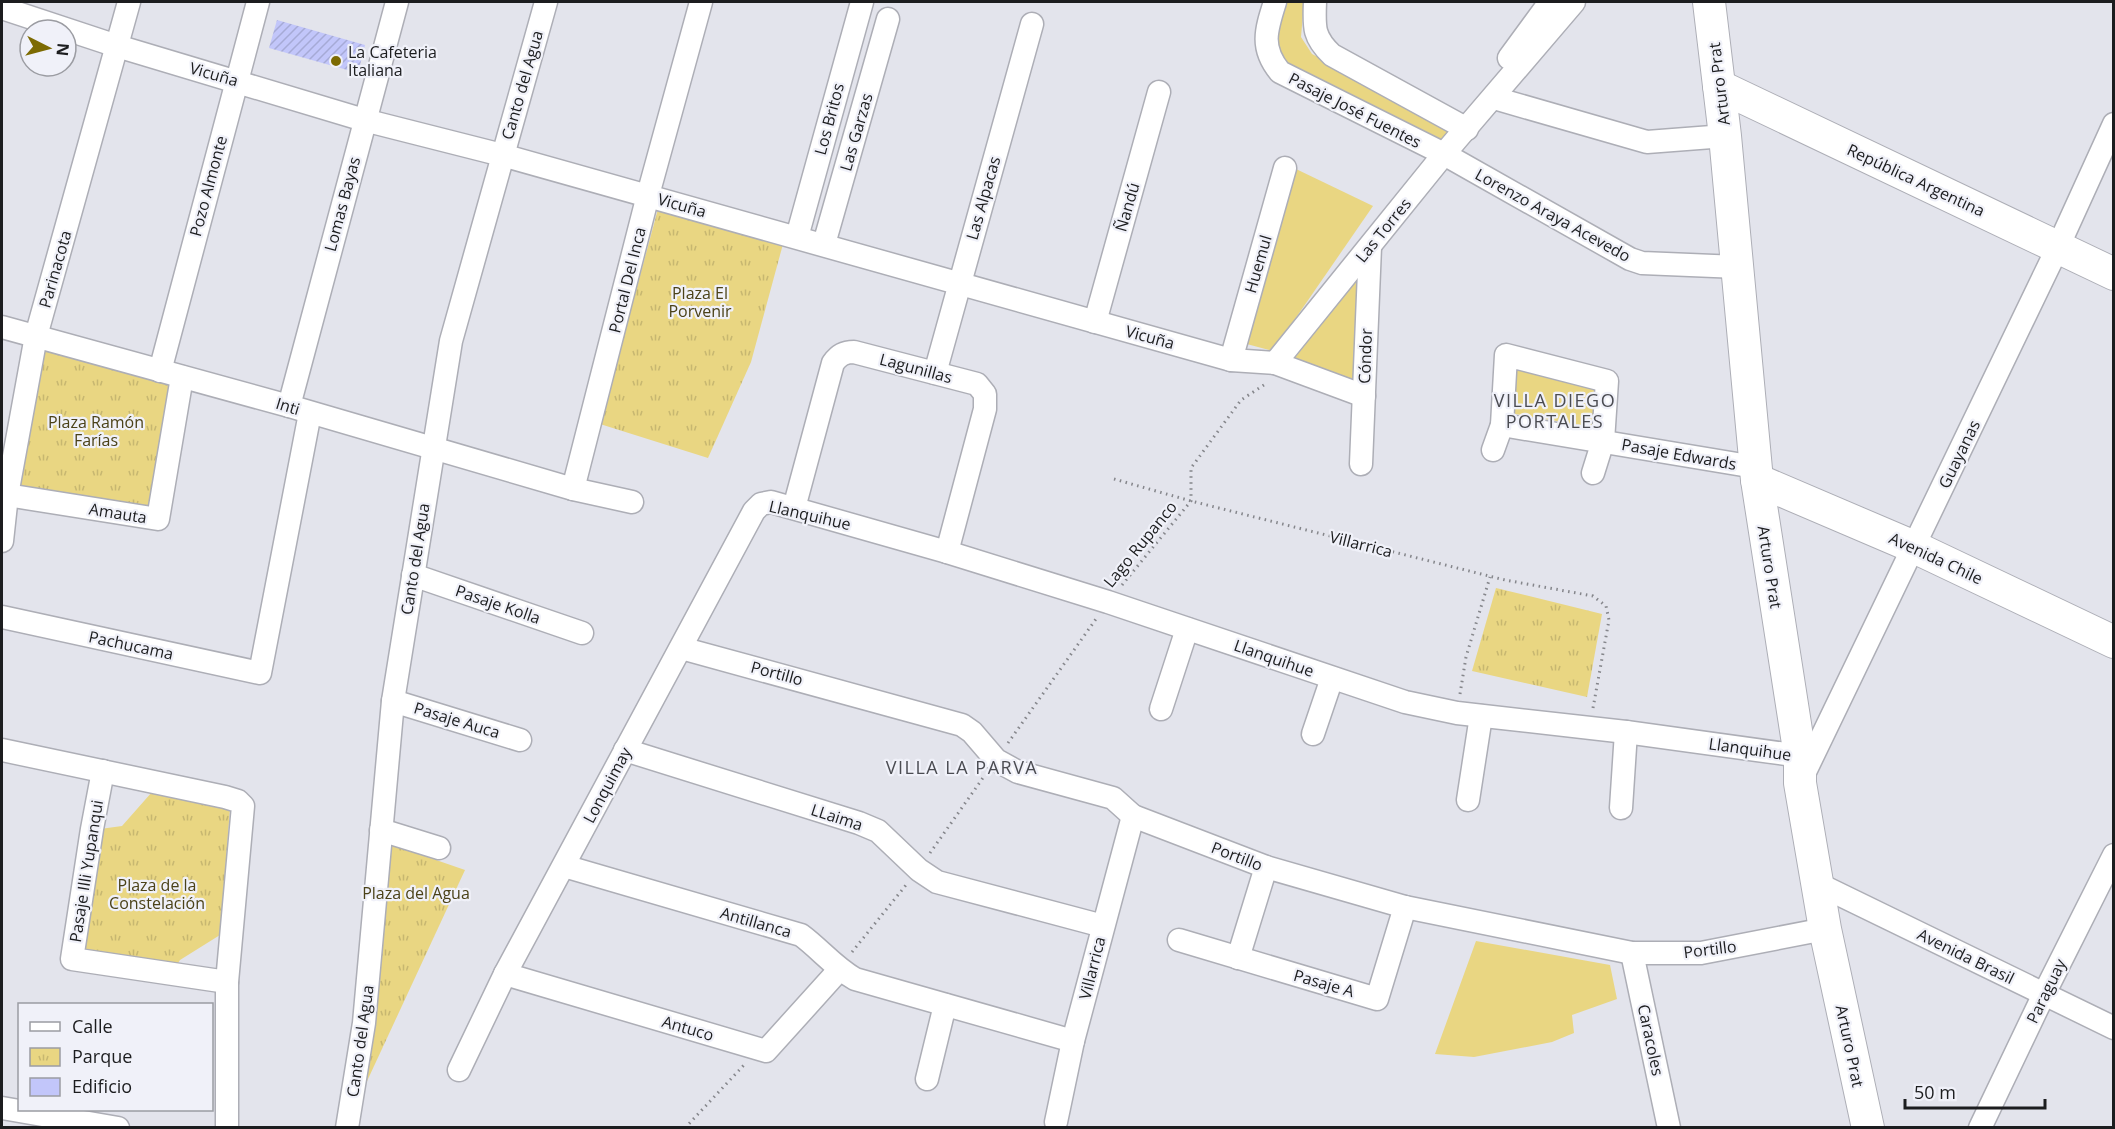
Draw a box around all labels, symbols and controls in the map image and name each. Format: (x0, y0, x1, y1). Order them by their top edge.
north arrow (18, 18, 78, 78)
street label: Canto del Agua (496, 28, 548, 142)
place label: La Cafeteria Italiana (348, 41, 437, 81)
street label: Arturo Prat (1703, 41, 1735, 127)
text: N (51, 42, 75, 57)
marker: La Cafeteria Italiana (329, 54, 343, 68)
street label: Vicuña (187, 57, 241, 91)
street label: Pasaje José Fuentes (1285, 67, 1425, 153)
street label: Los Britos (809, 81, 849, 157)
street label: Las Garzas (834, 90, 878, 174)
street label: Pozo Almonte (184, 133, 232, 239)
street label: República Argentina (1844, 138, 1988, 222)
street label: Lomas Bayas (319, 154, 365, 254)
street label: Las Alpacas (961, 154, 1005, 242)
street label: Lorenzo Araya Acevedo (1471, 163, 1635, 267)
street label: Ñandú (1109, 180, 1145, 234)
street label: Vicuña (655, 188, 709, 222)
street label: Las Torres (1350, 193, 1416, 267)
street label: Portal Del Inca (603, 225, 651, 335)
street label: Parinacota (33, 228, 77, 310)
street label: Huemul (1239, 232, 1277, 296)
park label: Plaza El Porvenir (668, 282, 732, 322)
street label: Vicuña (1123, 320, 1177, 354)
street label: Cóndor (1353, 327, 1377, 384)
street label: Lagunillas (877, 348, 955, 388)
district label: VILLA DIEGO PORTALES (1494, 388, 1616, 433)
street label: Inti (273, 392, 303, 420)
park label: Plaza Ramón Farías (48, 411, 144, 451)
street label: Guayanas (1933, 416, 1985, 492)
street label: Pasaje Edwards (1620, 433, 1738, 475)
street label: Llanquihue (767, 495, 853, 535)
street label: Lago Rupanco (1098, 496, 1182, 592)
street label: Amauta (88, 498, 148, 528)
street label: Canto del Agua (395, 502, 435, 616)
street label: Arturo Prat (1753, 524, 1787, 610)
street label: Villarrica (1327, 526, 1395, 562)
street label: Avenida Chile (1886, 527, 1986, 589)
street label: Pasaje Kolla (453, 579, 543, 629)
street label: Pachucama (87, 625, 175, 665)
street label: Llanquihue (1231, 634, 1317, 682)
street label: Portillo (748, 655, 806, 691)
street label: Pasaje Auca (411, 697, 503, 743)
street label: Llanquihue (1707, 732, 1793, 766)
street label: Lonquimay (578, 742, 637, 827)
district label: VILLA LA PARVA (886, 755, 1038, 779)
street label: Pasaje Illi Yupanqui (64, 798, 108, 944)
street label: LLaima (808, 798, 866, 836)
street label: Portillo (1208, 836, 1266, 876)
park label: Plaza de la Constelación (109, 874, 205, 914)
park label: Plaza del Agua (362, 882, 470, 904)
street label: Antillanca (718, 901, 794, 943)
street label: Avenida Brasil (1914, 923, 2018, 989)
street label: Villarrica (1074, 934, 1110, 1002)
street label: Portillo (1682, 935, 1738, 963)
street label: Paraguay (2021, 954, 2072, 1027)
street label: Pasaje A (1291, 964, 1358, 1002)
street label: Canto del Agua (341, 984, 379, 1098)
street label: Caracoles (1633, 1002, 1669, 1078)
legend (18, 1003, 213, 1111)
street label: Arturo Prat (1831, 1003, 1869, 1089)
street label: Antuco (660, 1010, 716, 1046)
text: Calle (72, 1014, 113, 1038)
text: Parque (72, 1044, 132, 1068)
scale bar (1905, 1072, 2044, 1110)
text: Edificio (72, 1074, 132, 1098)
text: 50 m (1914, 1080, 1956, 1104)

